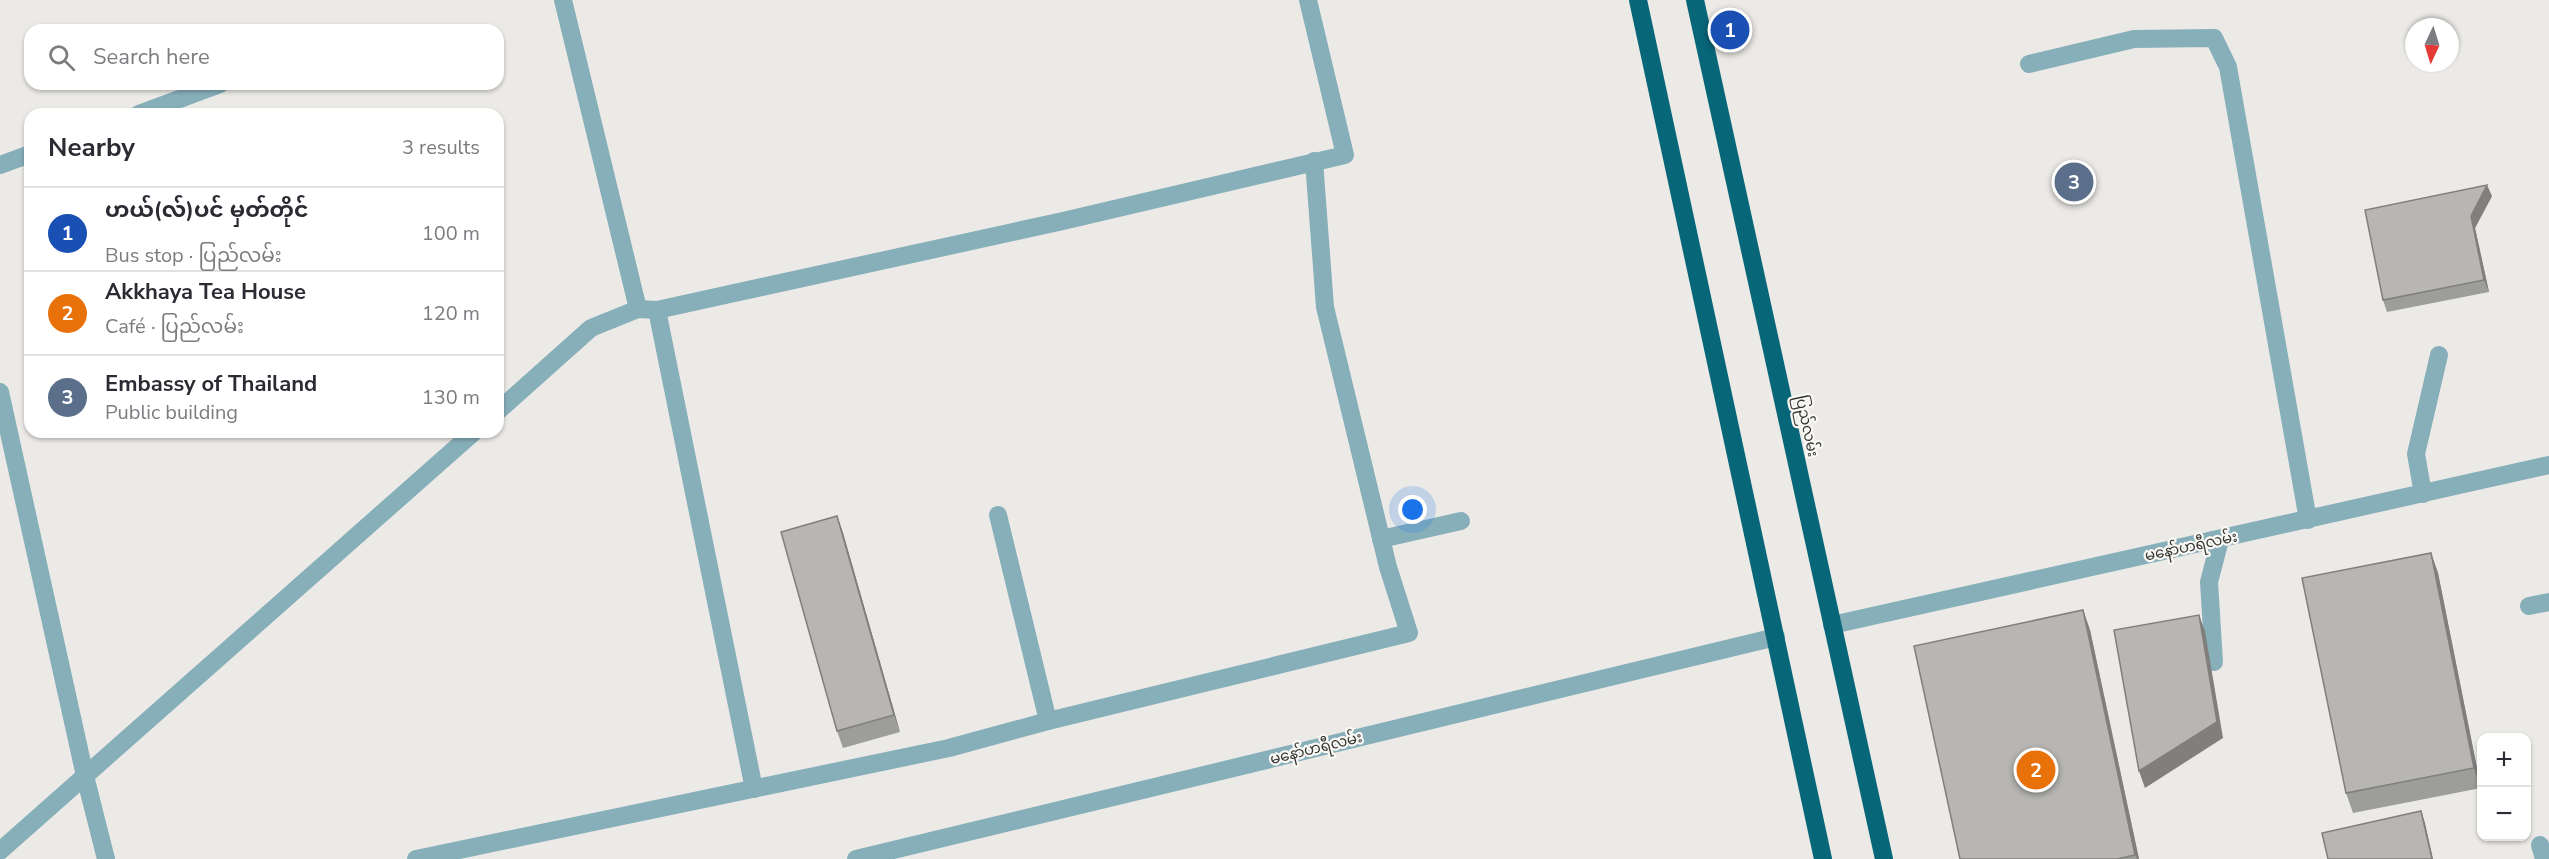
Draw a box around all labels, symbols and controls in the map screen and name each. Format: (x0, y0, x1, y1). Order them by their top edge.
pin: 1 (1710, 8, 1750, 52)
north arrow (2405, 18, 2459, 72)
search box (24, 24, 504, 90)
icon: search (45, 41, 78, 74)
text: Search here (93, 42, 210, 72)
text: Nearby (48, 130, 135, 165)
text: 3 results (402, 134, 480, 161)
pin: 3 (2054, 160, 2094, 204)
text: ဟယ်(လ်)ပင် မှတ်တိုင် (105, 195, 309, 225)
text: 1 (62, 220, 74, 247)
text: 100 m (422, 220, 480, 247)
text: Bus stop · ပြည်လမ်း (105, 242, 282, 269)
text: Akkhaya Tea House (105, 277, 306, 307)
text: 2 (62, 300, 74, 327)
text: 120 m (422, 300, 480, 327)
text: Café · ပြည်လမ်း (105, 313, 244, 340)
text: Embassy of Thailand (105, 369, 317, 399)
text: 3 (62, 384, 74, 411)
text: 130 m (422, 384, 480, 411)
street label: ပြည်လမ်း (1789, 393, 1823, 459)
text: Public building (105, 399, 238, 426)
your location (1398, 495, 1427, 524)
street label: မနော်ဟရီလမ်း (2143, 526, 2240, 568)
street label: မနော်ဟရီလမ်း (1268, 727, 1365, 771)
map controls (2477, 733, 2531, 841)
button: + (2477, 733, 2531, 787)
pin: 2 (2016, 748, 2056, 792)
button: − (2477, 787, 2531, 841)

